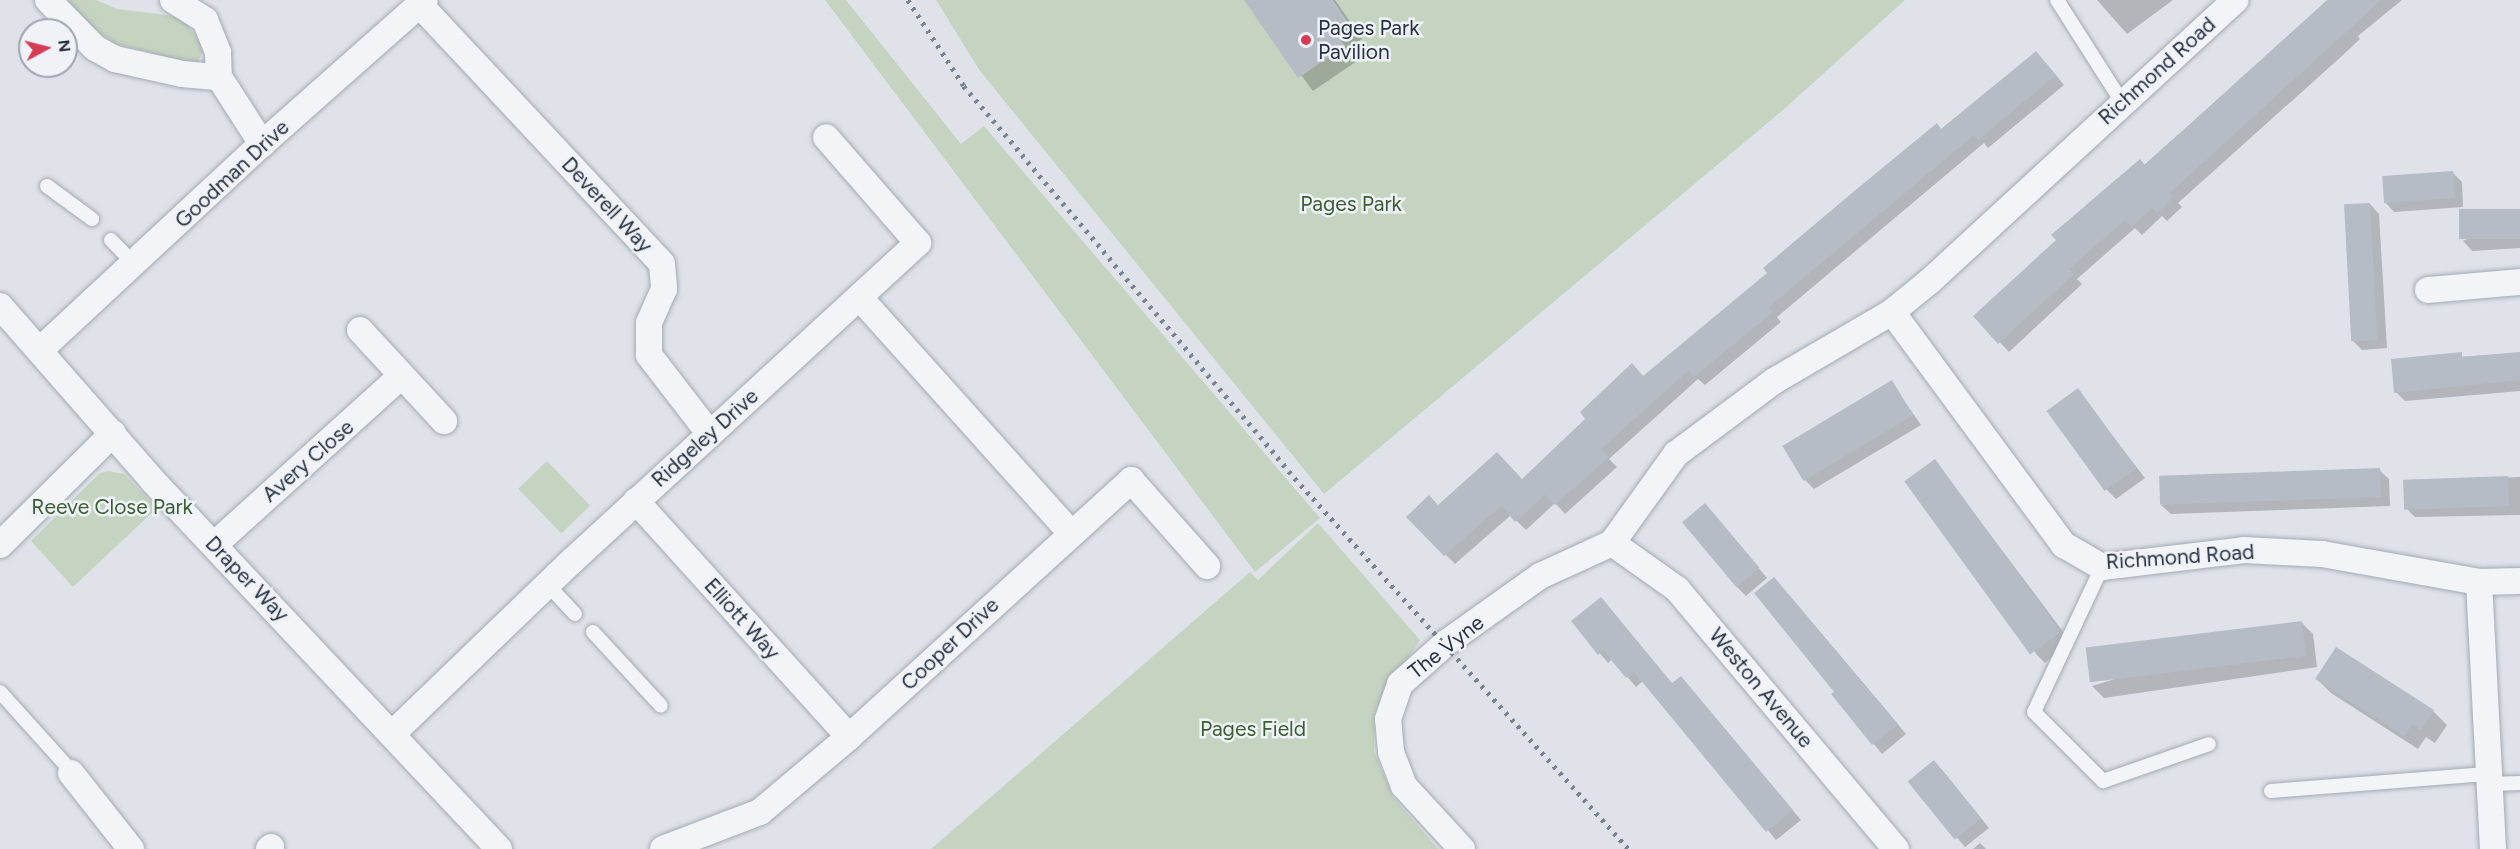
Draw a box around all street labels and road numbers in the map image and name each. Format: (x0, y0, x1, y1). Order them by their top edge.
street label: Richmond Road (2093, 12, 2221, 130)
street label: Goodman Drive (170, 115, 294, 233)
street label: Deverell Way (556, 152, 658, 258)
street label: Ridgeley Drive (647, 384, 763, 492)
street label: Avery Close (257, 415, 359, 507)
street label: Draper Way (200, 531, 294, 627)
street label: Richmond Road (2105, 539, 2255, 575)
street label: Elliott Way (699, 573, 785, 665)
street label: Cooper Drive (896, 592, 1004, 696)
street label: The Vyne (1403, 610, 1489, 684)
street label: Weston Avenue (1704, 623, 1818, 753)

